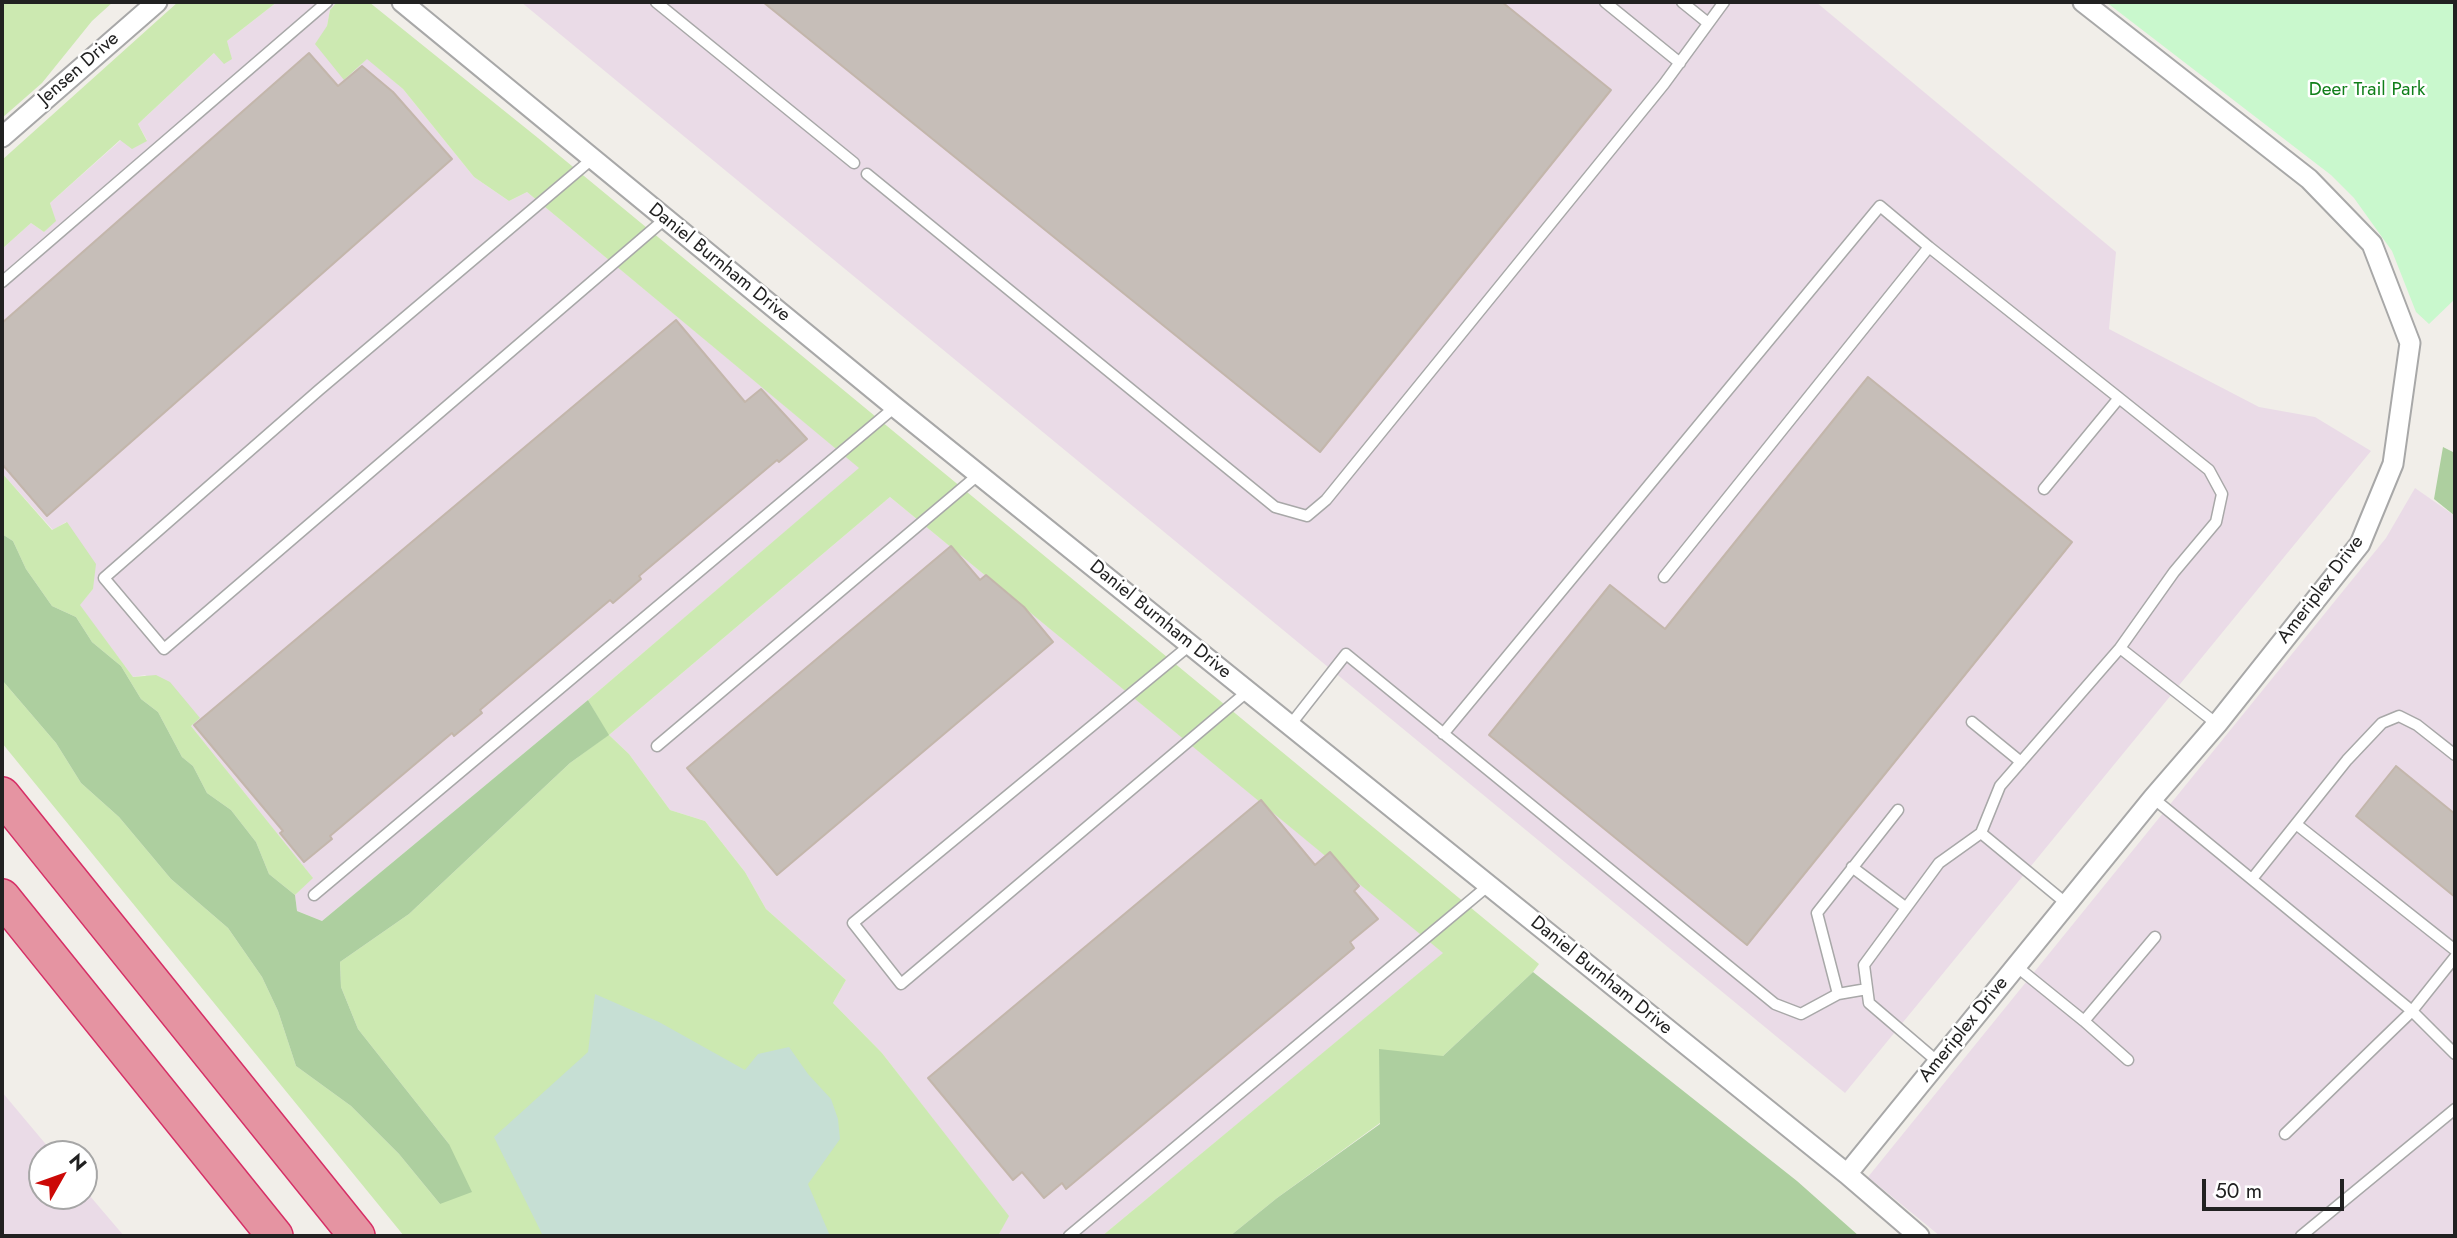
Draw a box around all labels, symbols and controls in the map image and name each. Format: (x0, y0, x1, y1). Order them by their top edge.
street label: Jensen Drive (34, 28, 124, 110)
park label: Deer Trail Park (2309, 79, 2425, 101)
street label: Daniel Burnham Drive (644, 199, 794, 327)
street label: Ameriplex Drive (2273, 532, 2369, 648)
street label: Daniel Burnham Drive (1085, 556, 1235, 684)
street label: Daniel Burnham Drive (1526, 912, 1676, 1040)
street label: Ameriplex Drive (1914, 973, 2014, 1087)
north arrow (28, 1140, 98, 1210)
text: N (63, 1148, 93, 1177)
scale bar (2205, 1164, 2347, 1208)
text: 50 m (2215, 1176, 2262, 1206)

